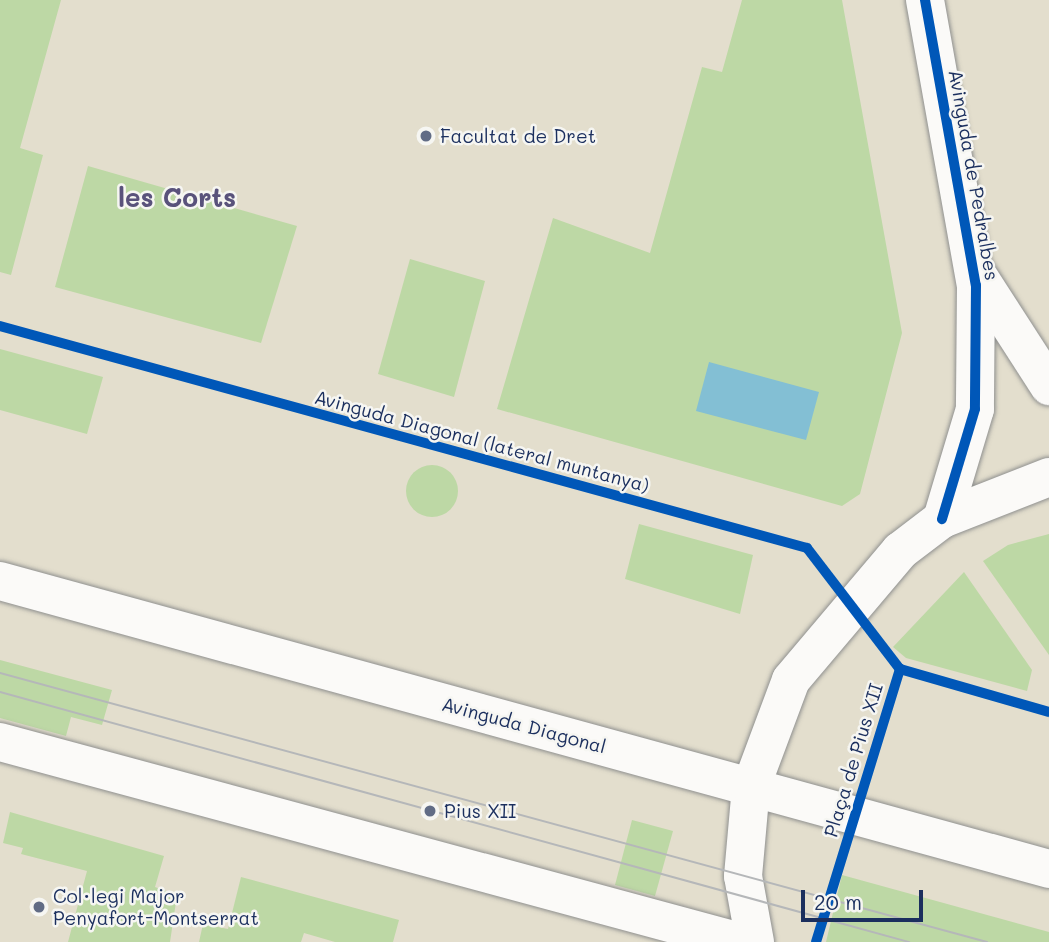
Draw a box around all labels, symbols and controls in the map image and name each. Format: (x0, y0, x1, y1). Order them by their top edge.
street label: Avinguda de Pedralbes (944, 68, 1004, 282)
place label: Facultat de Dret (440, 125, 596, 147)
marker: Facultat de Dret (418, 128, 434, 144)
district label: les Corts (118, 182, 236, 214)
street label: Avinguda Diagonal (lateral muntanya) (312, 385, 652, 497)
street label: Plaça de Pius XII (819, 680, 887, 840)
street label: Avinguda Diagonal (439, 692, 609, 758)
place label: Pius XII (444, 800, 516, 822)
marker: Pius XII (422, 803, 438, 819)
scale bar (804, 876, 926, 920)
place label: Col·legi Major Penyafort-Montserrat (53, 885, 259, 929)
text: 20 m (814, 888, 862, 915)
marker: Col·legi Major Penyafort-Montserrat (31, 899, 47, 915)

